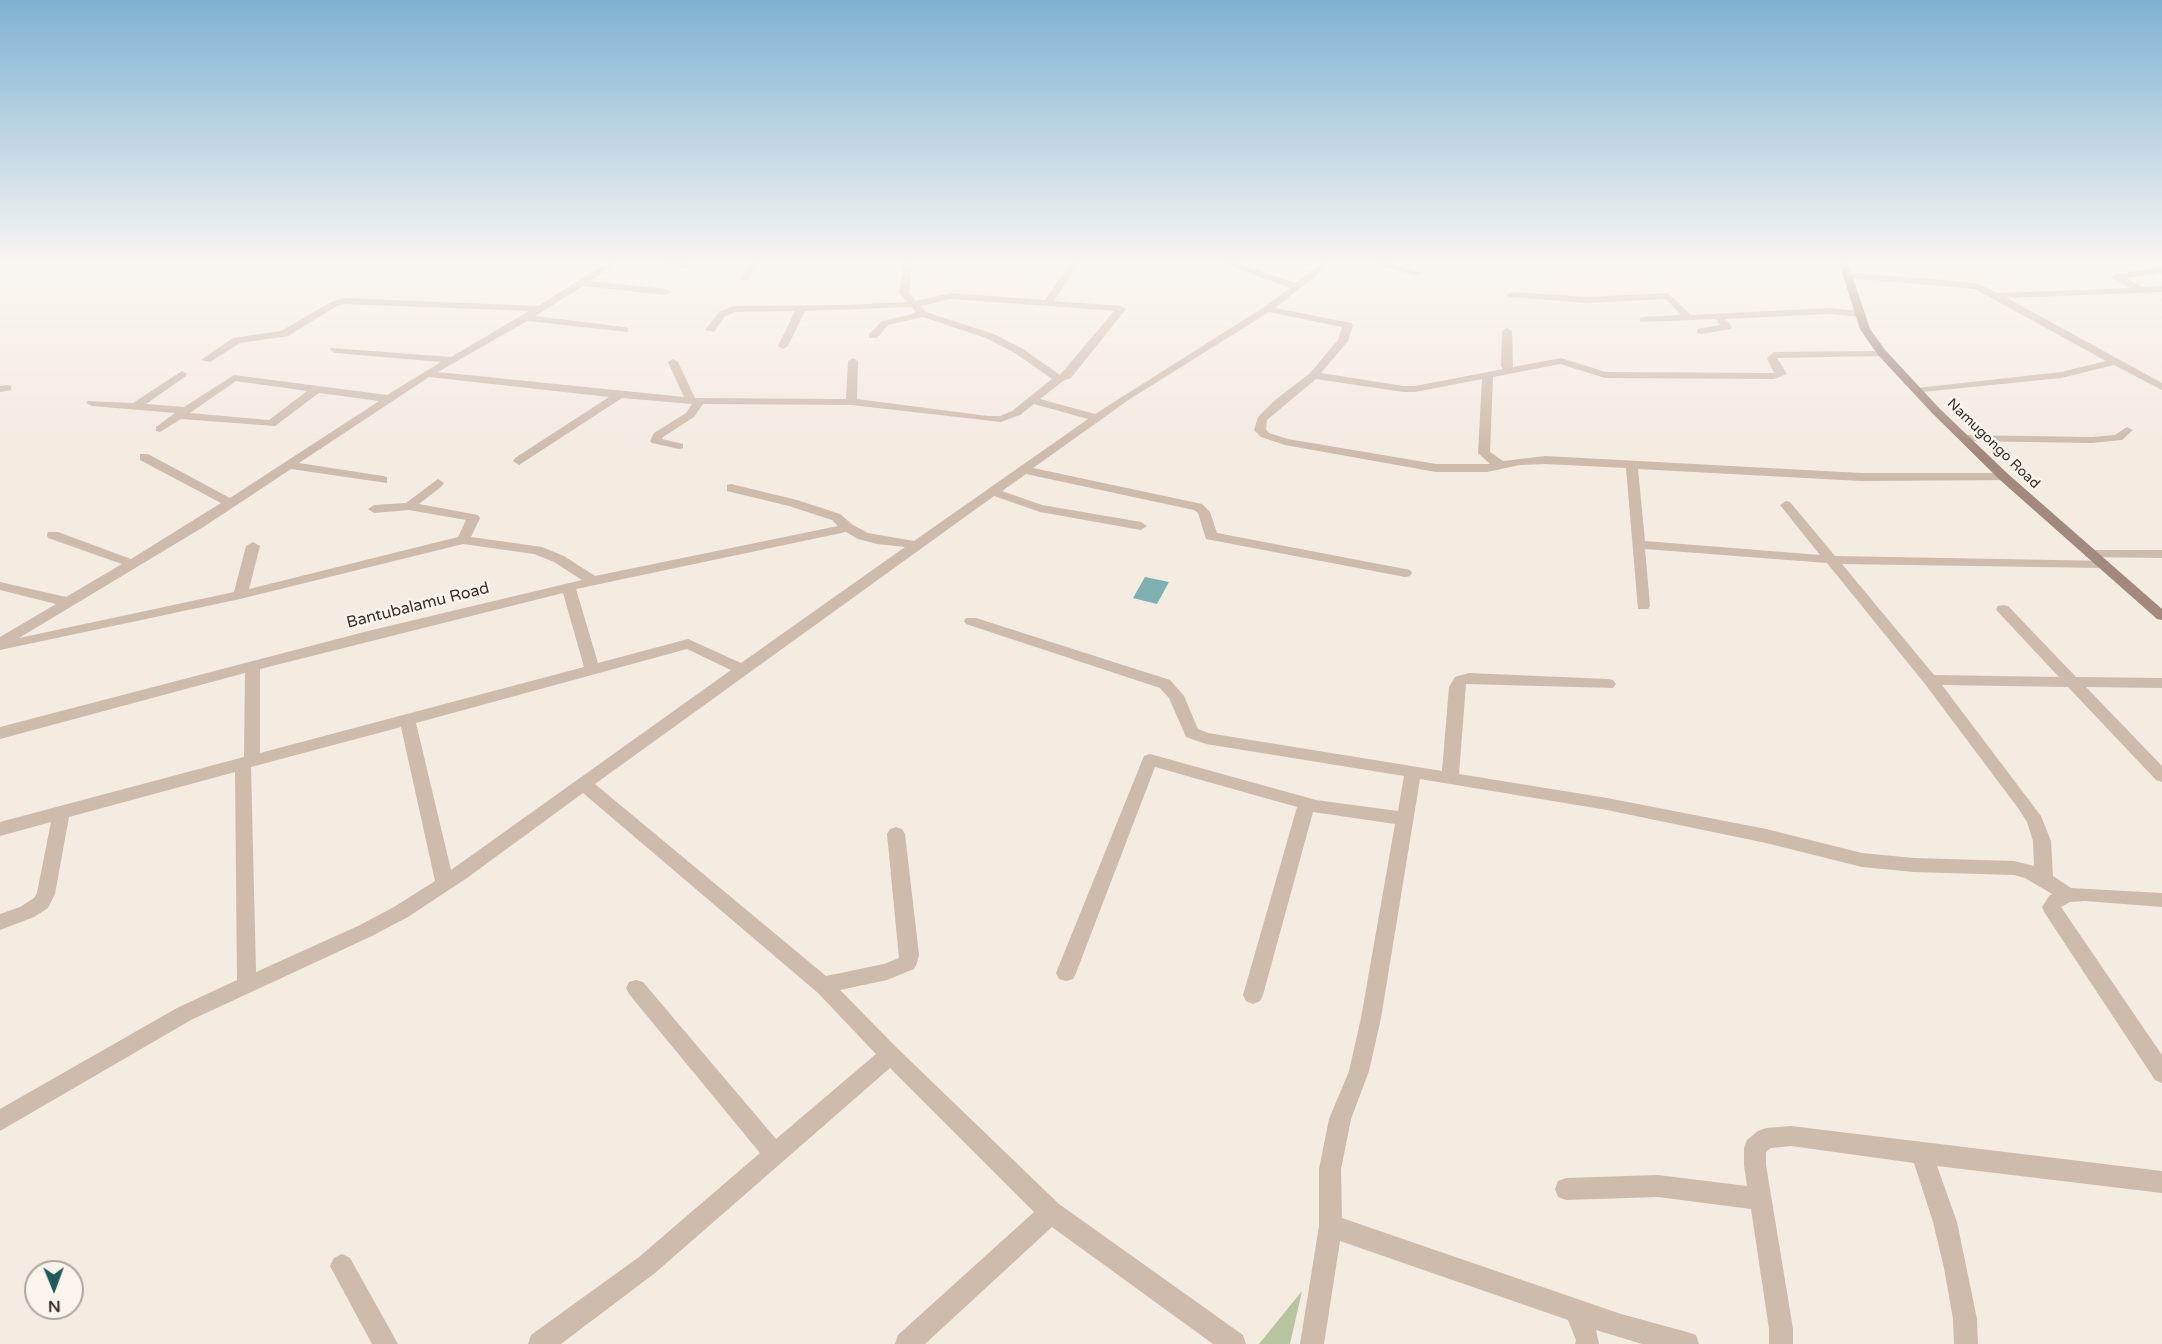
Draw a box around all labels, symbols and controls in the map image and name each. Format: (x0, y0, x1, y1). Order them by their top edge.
street label: Namugongo Road (1943, 395, 2043, 493)
street label: Bantubalamu Road (345, 579, 491, 633)
north arrow (24, 1260, 84, 1320)
text: N (48, 1296, 61, 1316)

